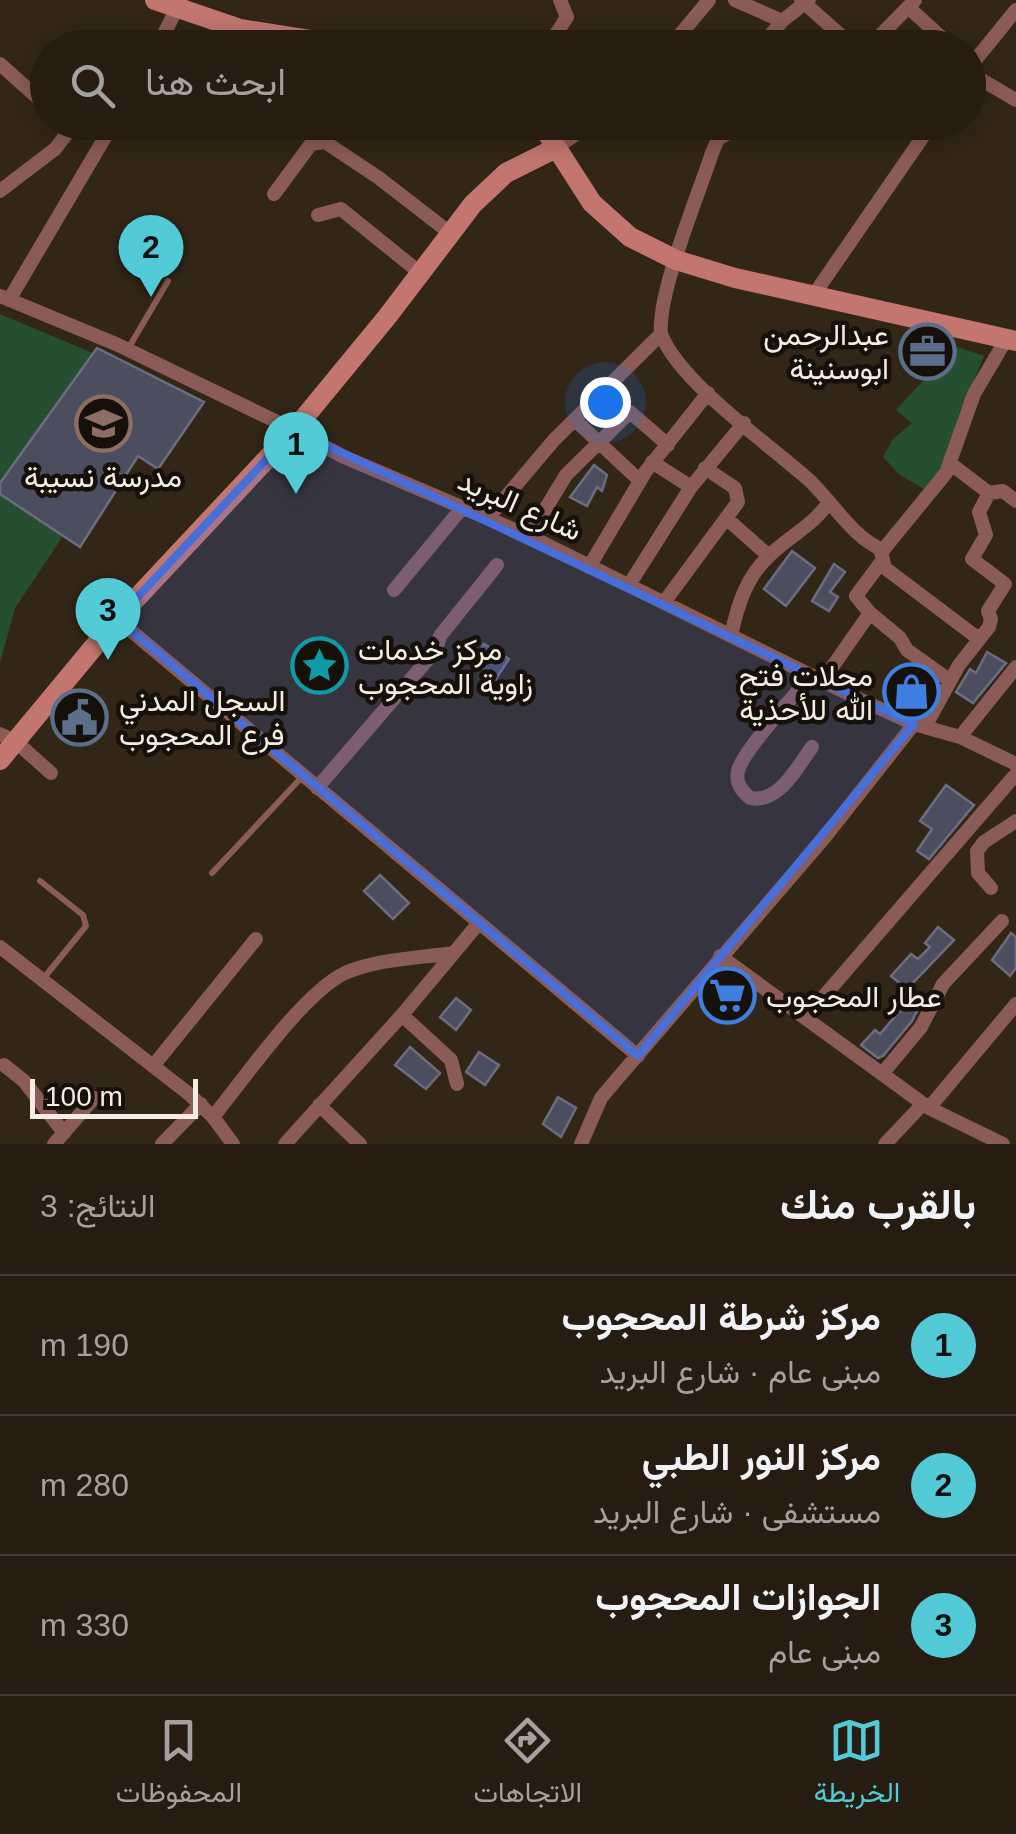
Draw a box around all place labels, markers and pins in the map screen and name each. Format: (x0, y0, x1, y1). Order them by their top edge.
pin: 2 (118, 214, 184, 297)
place label: عبدالرحمن ابوسنينة (763, 318, 889, 387)
office icon: عبدالرحمن ابوسنينة (898, 321, 958, 381)
school or university icon: مدرسة نسيبة (73, 393, 133, 453)
pin: 1 (264, 412, 328, 494)
place label: مدرسة نسيبة (24, 460, 182, 495)
pin: 3 (76, 578, 140, 660)
place label: مركز خدمات زاوية المحجوب (358, 633, 533, 702)
place icon: مركز خدمات زاوية المحجوب (289, 636, 349, 696)
place label: محلات فتح الله للأحذية (739, 659, 873, 727)
shop icon: محلات فتح الله للأحذية (882, 662, 942, 722)
place label: السجل المدني فرع المحجوب (119, 684, 286, 755)
public building icon: السجل المدني فرع المحجوب (50, 687, 110, 747)
supermarket icon: عطار المحجوب (697, 966, 757, 1026)
place label: عطار المحجوب (766, 980, 942, 1015)

